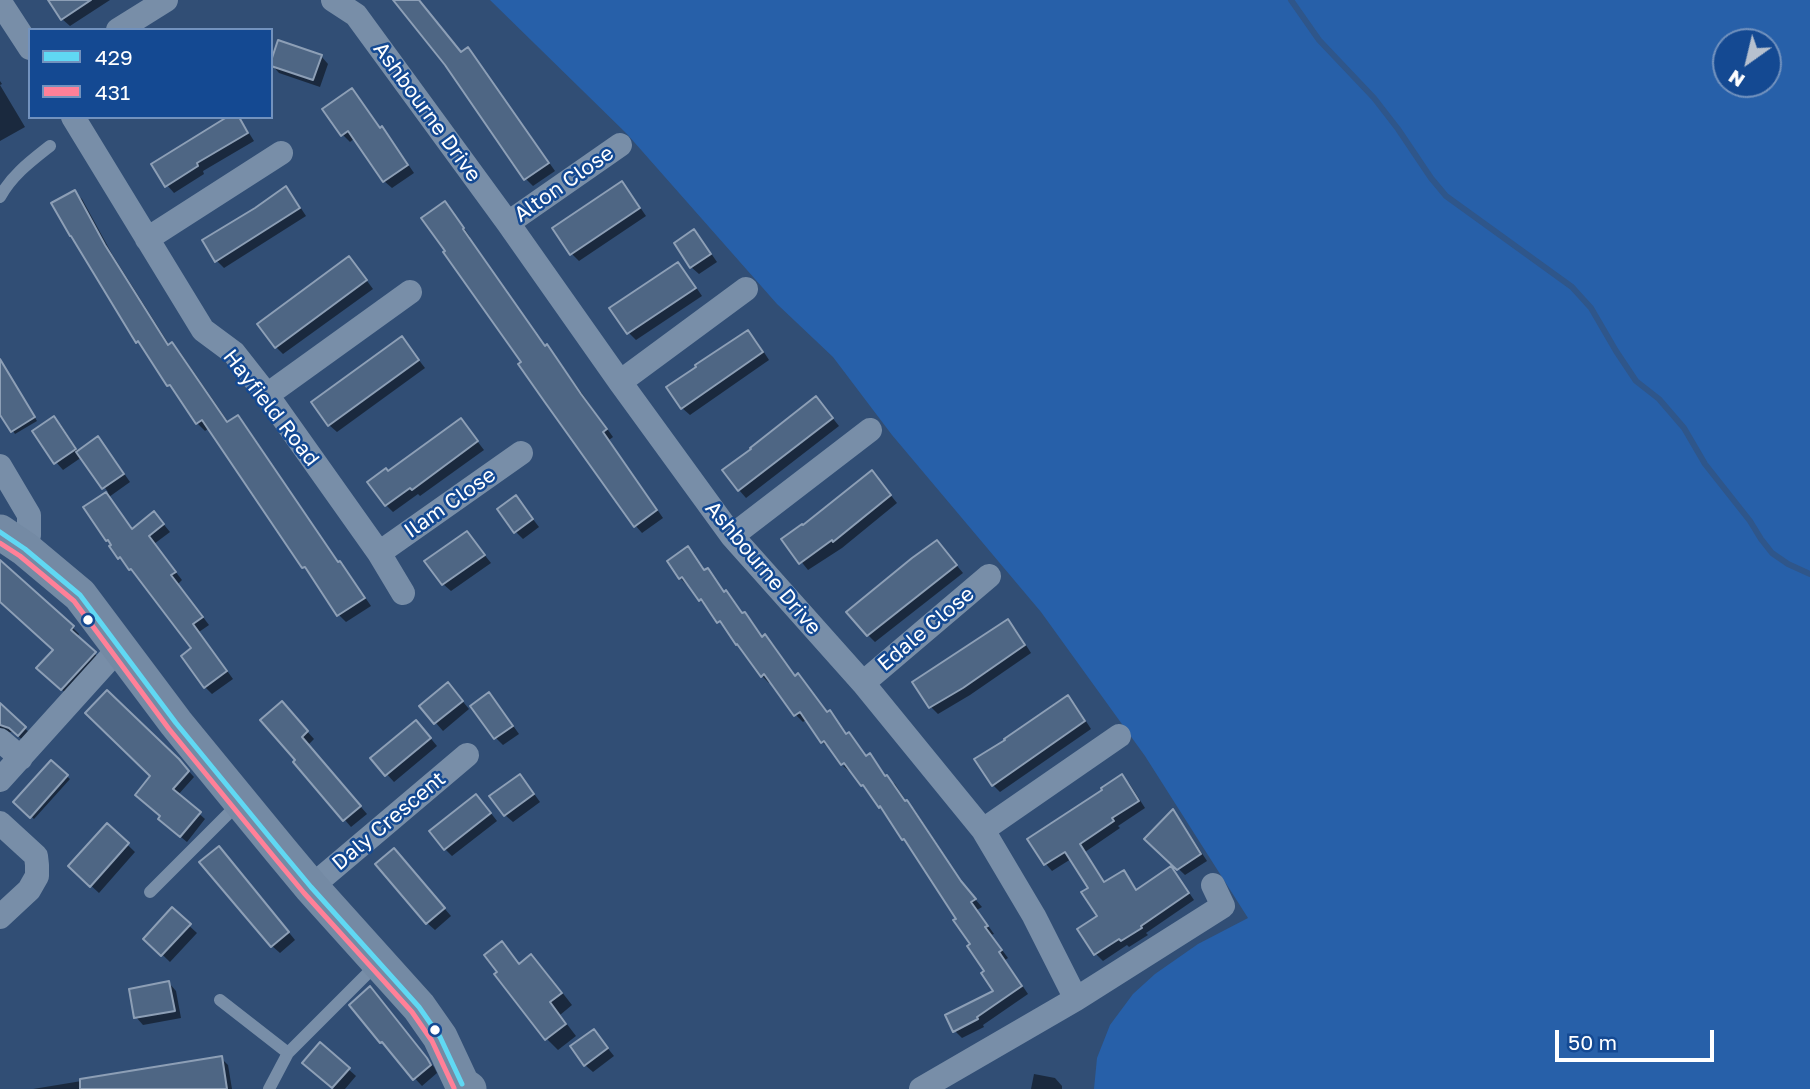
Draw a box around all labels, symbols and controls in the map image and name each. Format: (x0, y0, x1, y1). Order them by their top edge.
legend (28, 28, 273, 119)
north arrow (1712, 28, 1782, 98)
street label: Ashbourne Drive (368, 37, 486, 187)
text: 429 (95, 44, 133, 70)
text: N (1724, 66, 1749, 93)
text: 431 (95, 79, 130, 105)
street label: Alton Close (509, 140, 619, 228)
street label: Hayfield Road (218, 345, 324, 471)
street label: Ilam Close (399, 462, 501, 544)
street label: Ashbourne Drive (700, 496, 826, 640)
street label: Edale Close (873, 581, 979, 677)
unlabelled marker (81, 613, 95, 627)
street label: Daly Crescent (327, 766, 451, 876)
scale bar (1558, 1016, 1717, 1060)
unlabelled marker (428, 1023, 442, 1037)
text: 50 m (1568, 1029, 1617, 1055)

